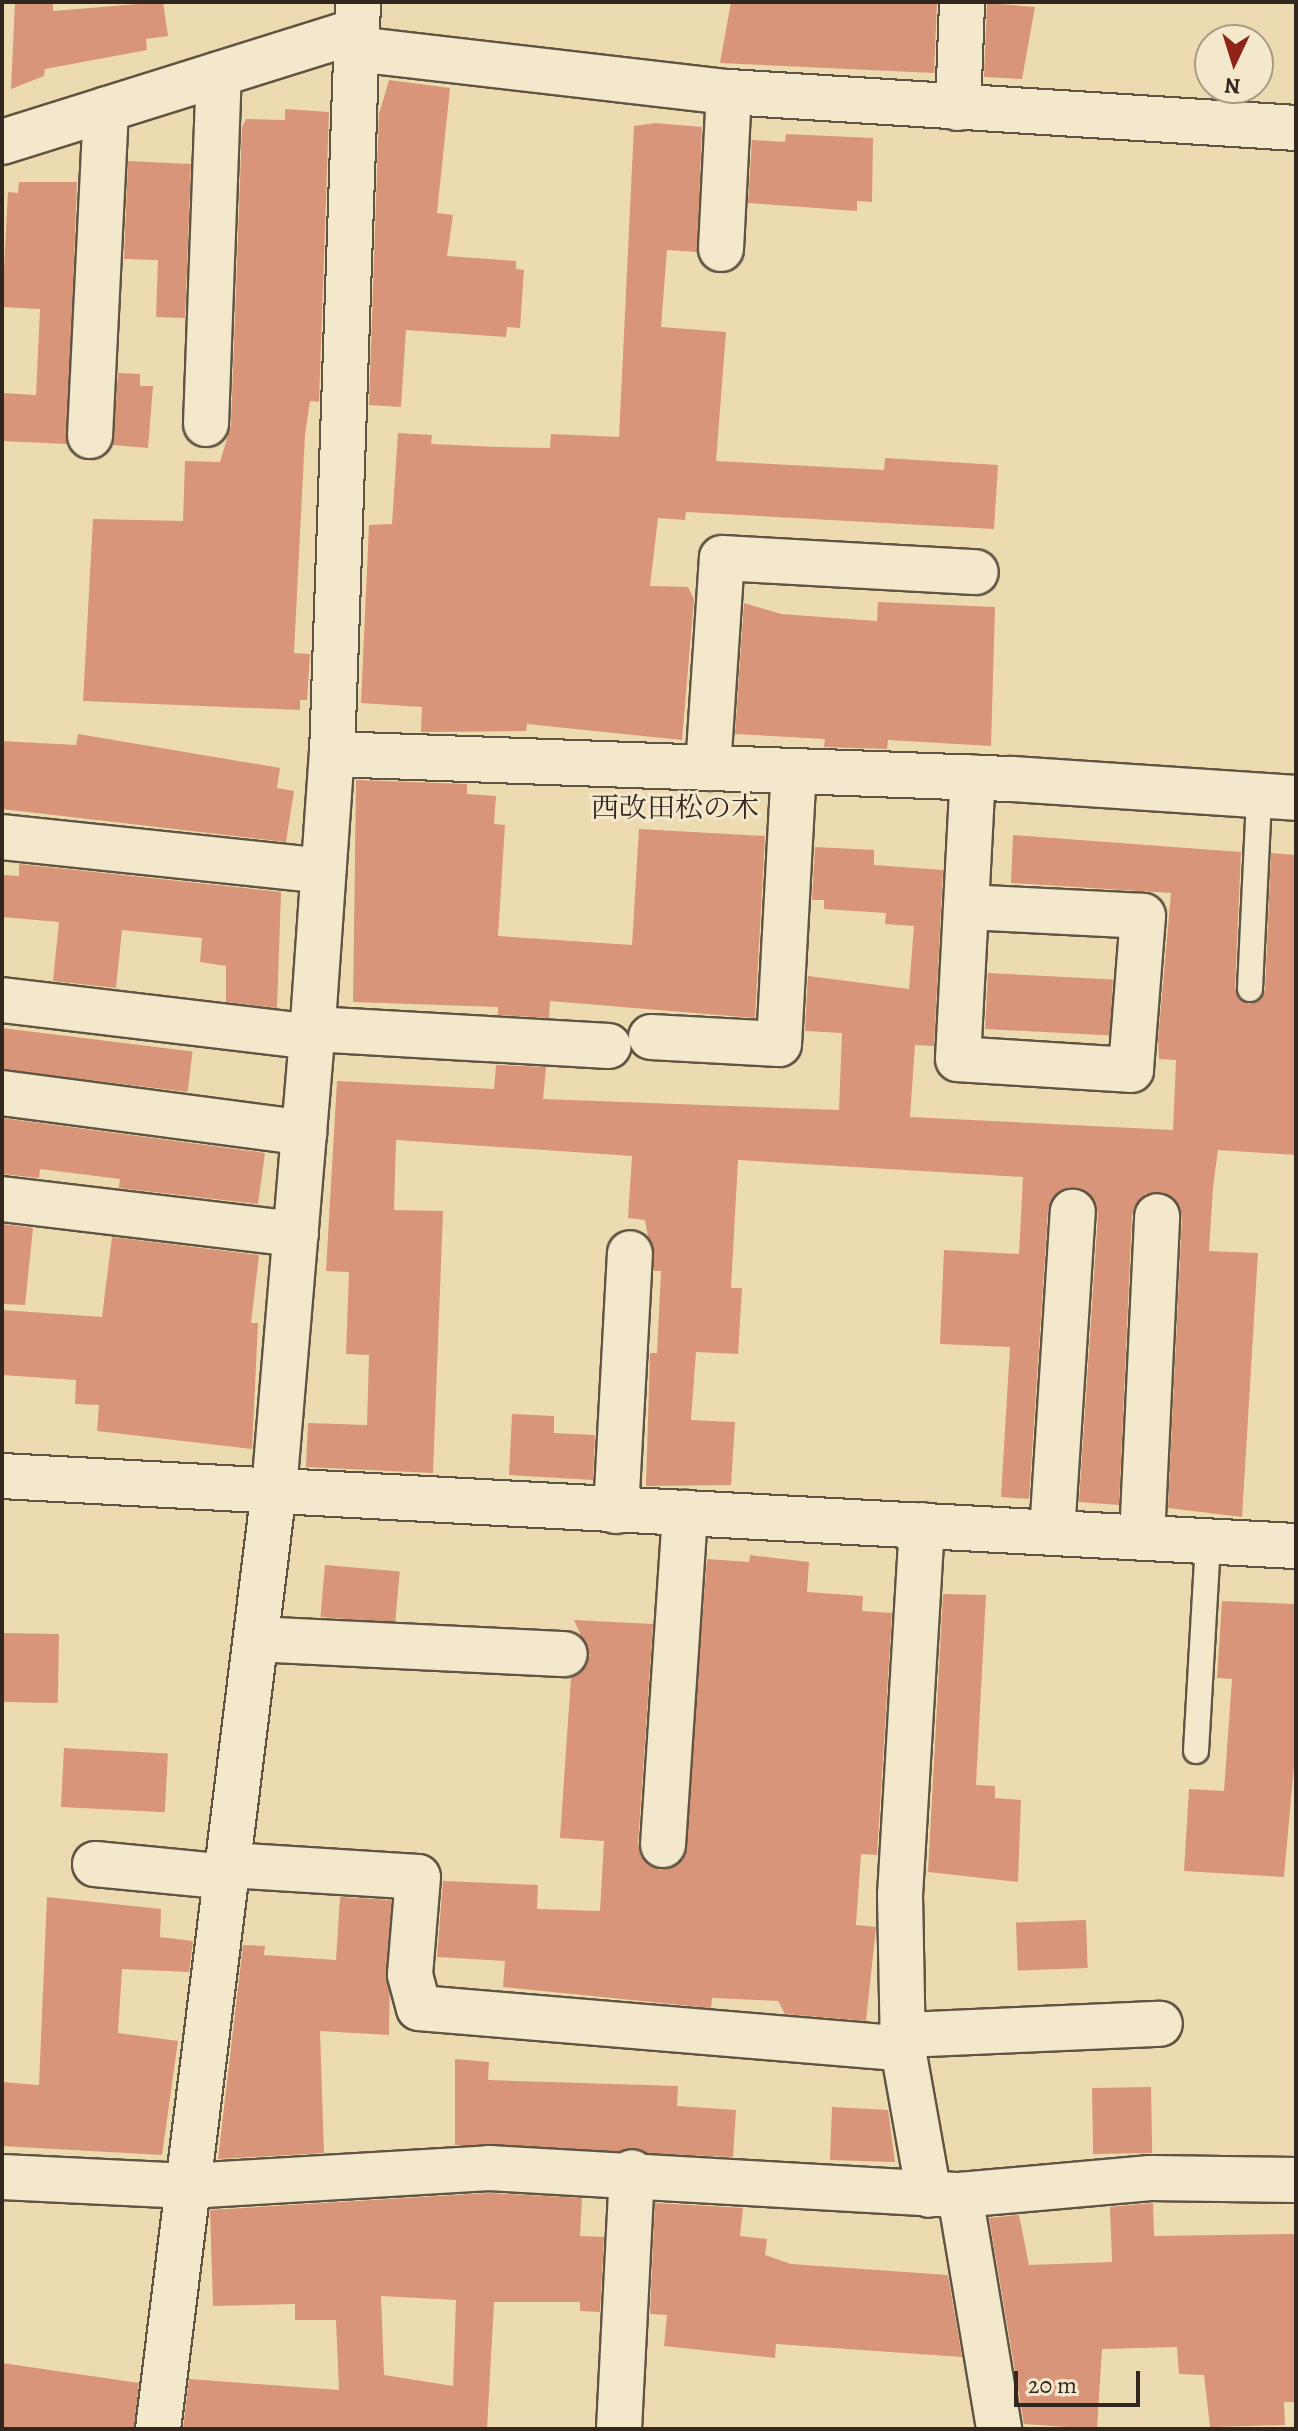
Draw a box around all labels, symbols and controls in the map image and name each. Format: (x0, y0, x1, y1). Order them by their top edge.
north arrow (1194, 24, 1274, 104)
text: N (1223, 70, 1242, 101)
district label: 西改田松の木 (591, 791, 759, 825)
scale bar (1018, 2355, 1144, 2405)
text: 20 m (1028, 2369, 1077, 2401)

